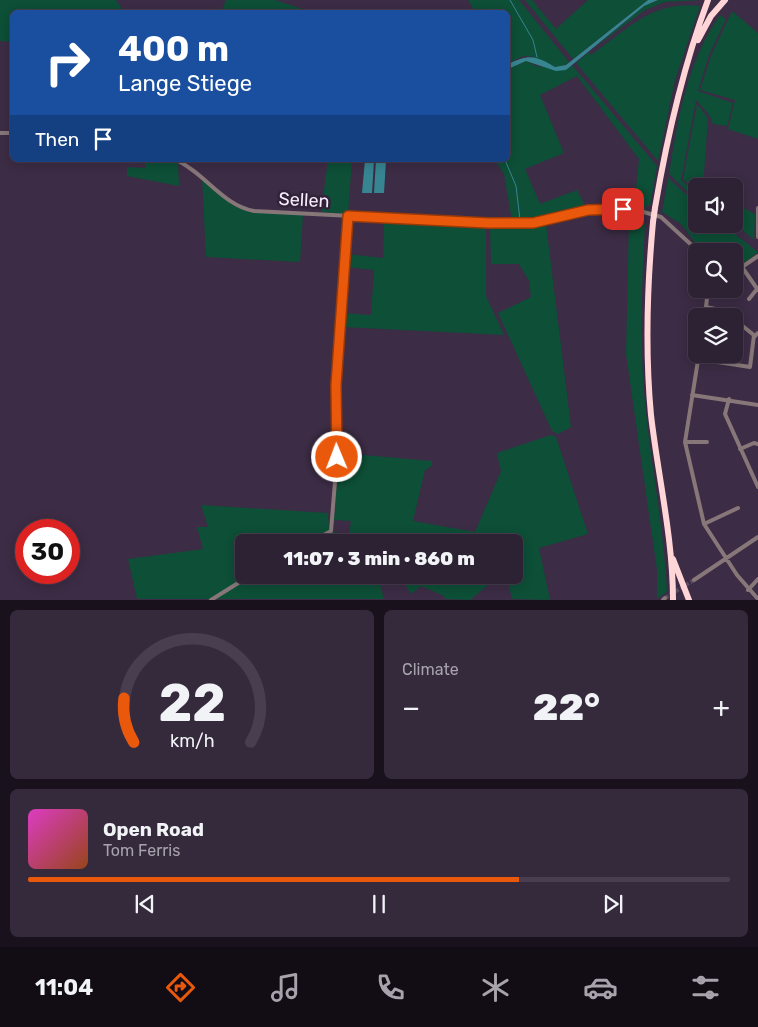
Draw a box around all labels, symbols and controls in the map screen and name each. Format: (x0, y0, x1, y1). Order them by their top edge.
text: 400 m (118, 28, 229, 70)
icon: right (35, 30, 100, 95)
text: Lange Stiege (118, 70, 252, 97)
icon: arrive (89, 125, 117, 153)
text: Then (35, 128, 79, 151)
map controls (688, 178, 743, 363)
button: sound (688, 178, 743, 233)
street label: Sellen (278, 188, 330, 212)
pin (602, 188, 644, 230)
icon: arrive (609, 195, 637, 223)
button: search (688, 243, 743, 298)
button: layers (688, 308, 743, 363)
position arrow (310, 430, 362, 482)
speed limit sign: 30 (15, 519, 80, 584)
text: 11:07 · 3 min · 860 m (283, 547, 475, 570)
text: Climate (402, 660, 459, 679)
text: 22 (158, 672, 226, 734)
text: 22° (533, 684, 600, 730)
text: − (402, 691, 420, 724)
text: + (713, 691, 730, 724)
text: km/h (170, 730, 214, 751)
text: Open Road (103, 818, 204, 841)
text: Tom Ferris (103, 841, 180, 860)
icon: previous (131, 890, 159, 918)
icon: pause (365, 890, 393, 918)
icon: next (599, 890, 627, 918)
icon: directions (163, 970, 198, 1005)
icon: music (268, 970, 303, 1005)
icon: phone (373, 970, 408, 1005)
icon: climate (478, 970, 513, 1005)
icon: car (583, 970, 618, 1005)
icon: filters (688, 970, 723, 1005)
text: 11:04 (35, 974, 93, 1001)

